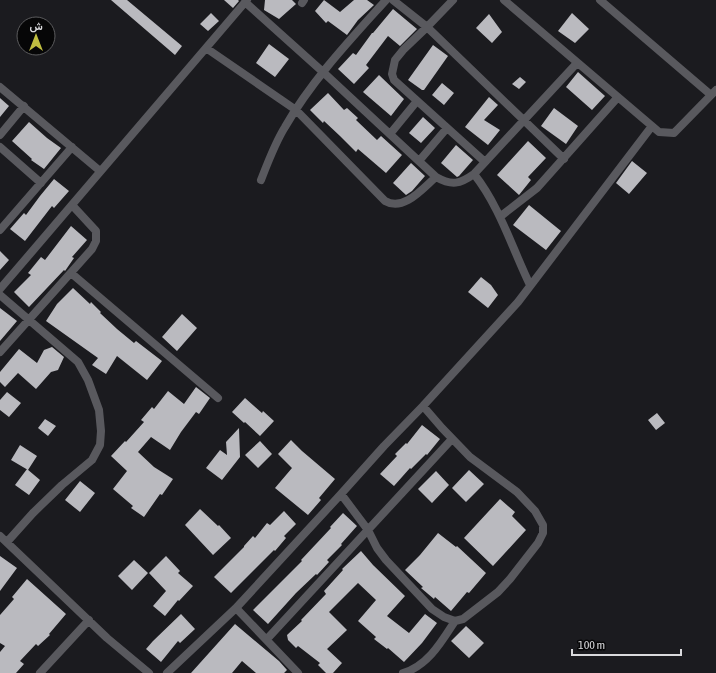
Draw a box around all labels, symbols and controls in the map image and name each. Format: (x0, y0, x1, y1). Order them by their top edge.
north arrow (16, 16, 56, 56)
text: ش (29, 20, 43, 33)
scale bar (572, 631, 681, 657)
text: 100 m (578, 638, 605, 652)

